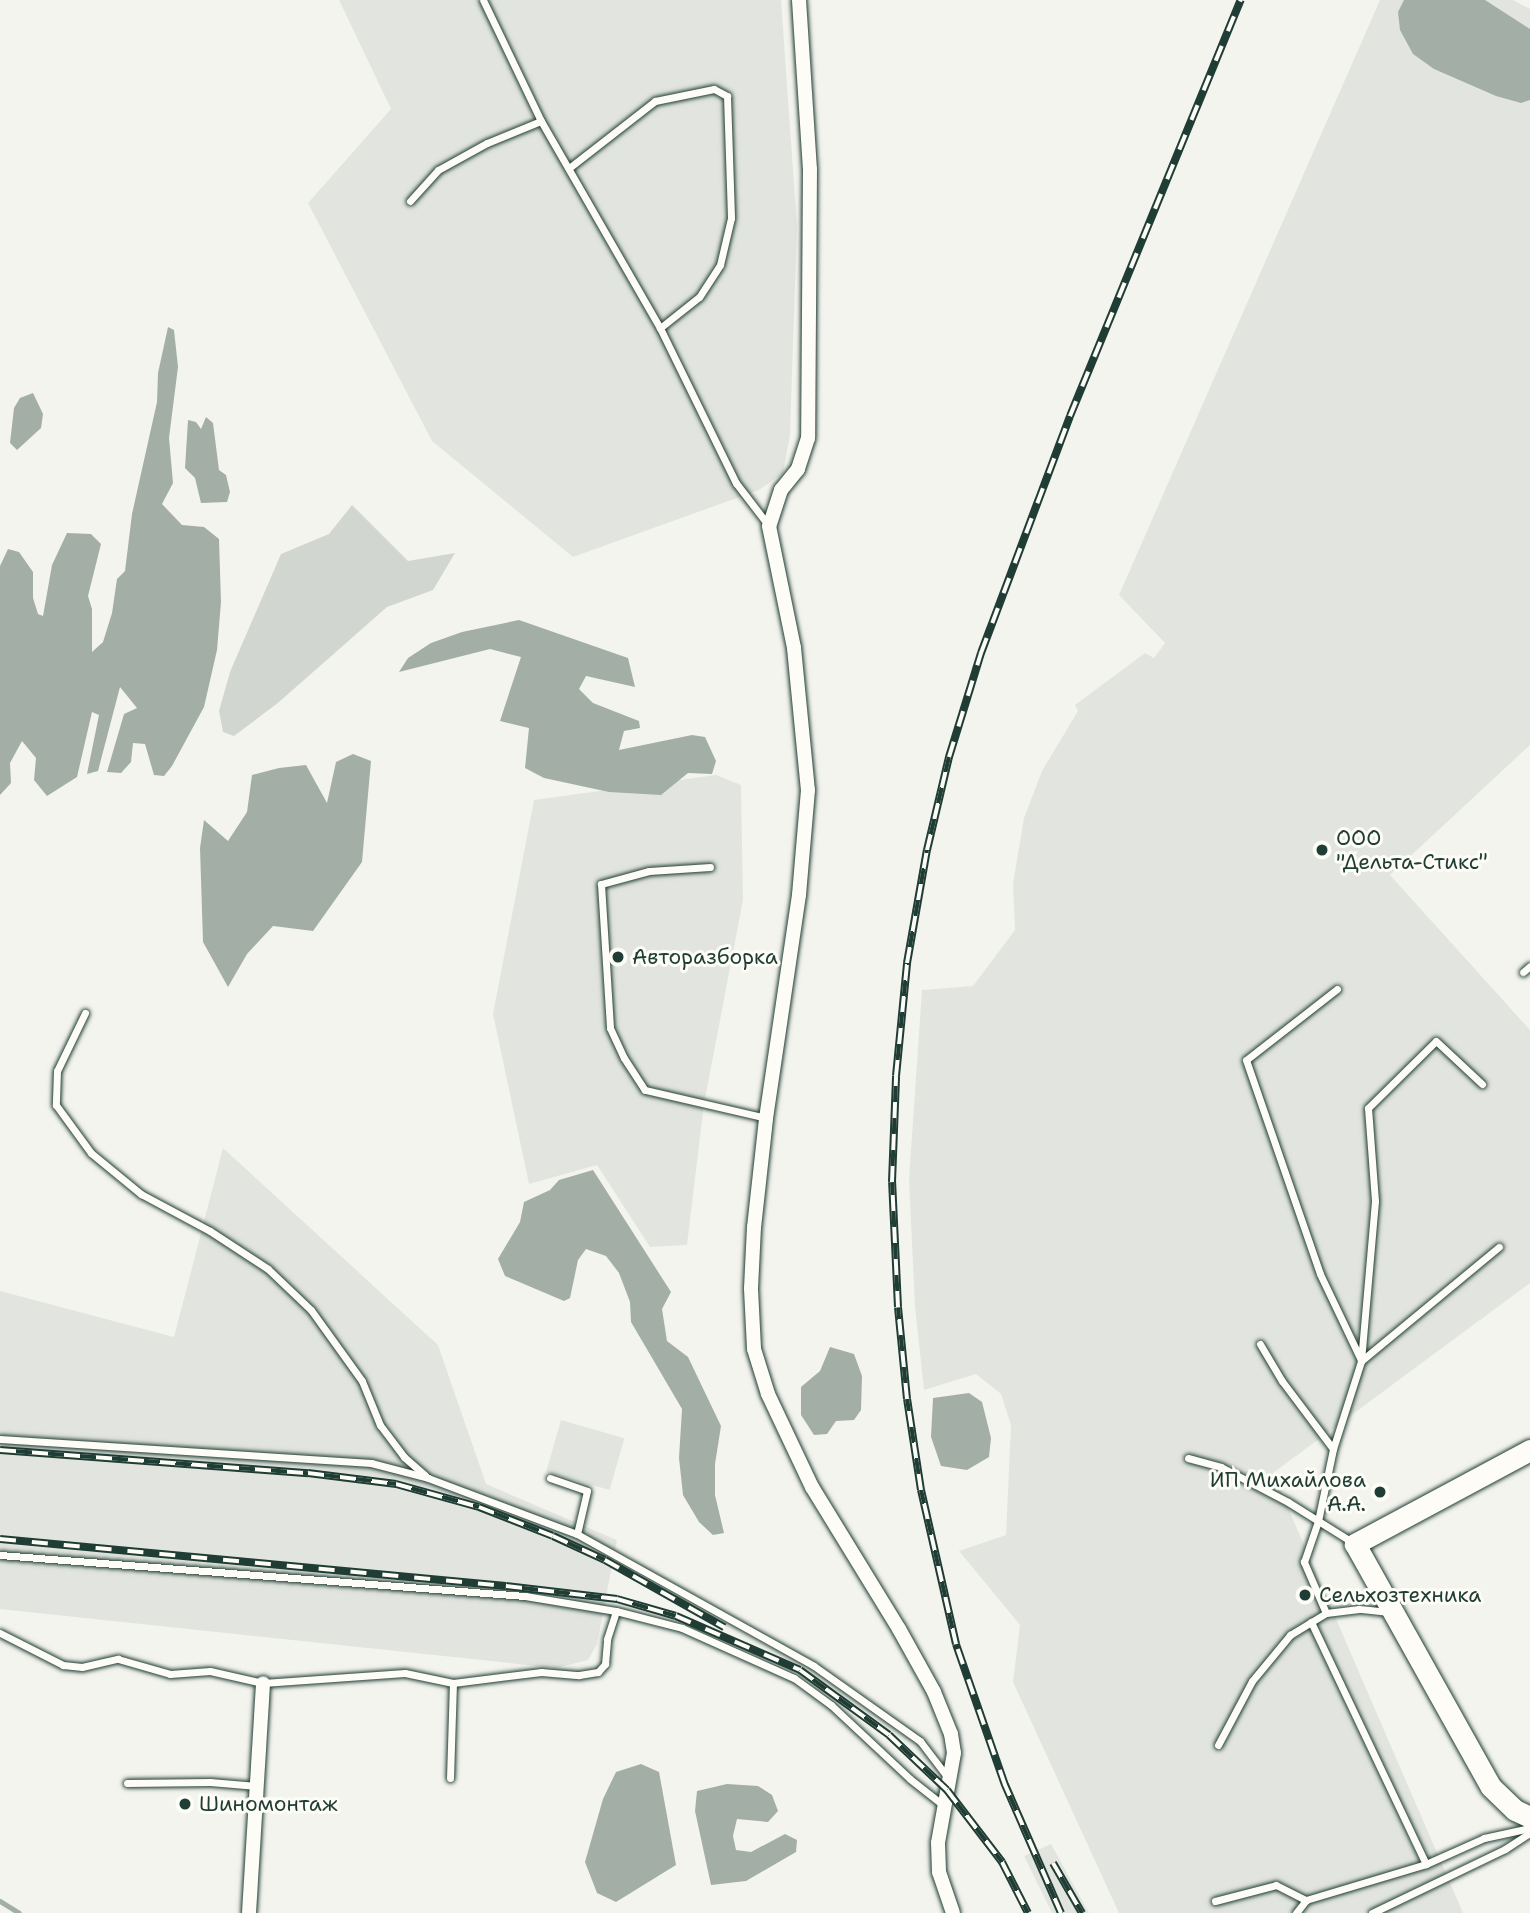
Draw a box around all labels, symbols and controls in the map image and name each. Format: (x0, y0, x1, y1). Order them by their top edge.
place label: ООО "Дельта-Стикс" (1336, 825, 1488, 875)
marker: ООО "Дельта-Стикс" (1314, 842, 1330, 858)
place label: Авторазборка (632, 944, 778, 970)
marker: Авторазборка (610, 949, 626, 965)
place label: ИП Михайлова А.А. (1210, 1467, 1366, 1517)
marker: ИП Михайлова А.А. (1372, 1484, 1388, 1500)
place label: Сельхозтехника (1319, 1582, 1481, 1608)
marker: Сельхозтехника (1297, 1587, 1313, 1603)
place label: Шиномонтаж (199, 1791, 338, 1817)
marker: Шиномонтаж (177, 1796, 193, 1812)

